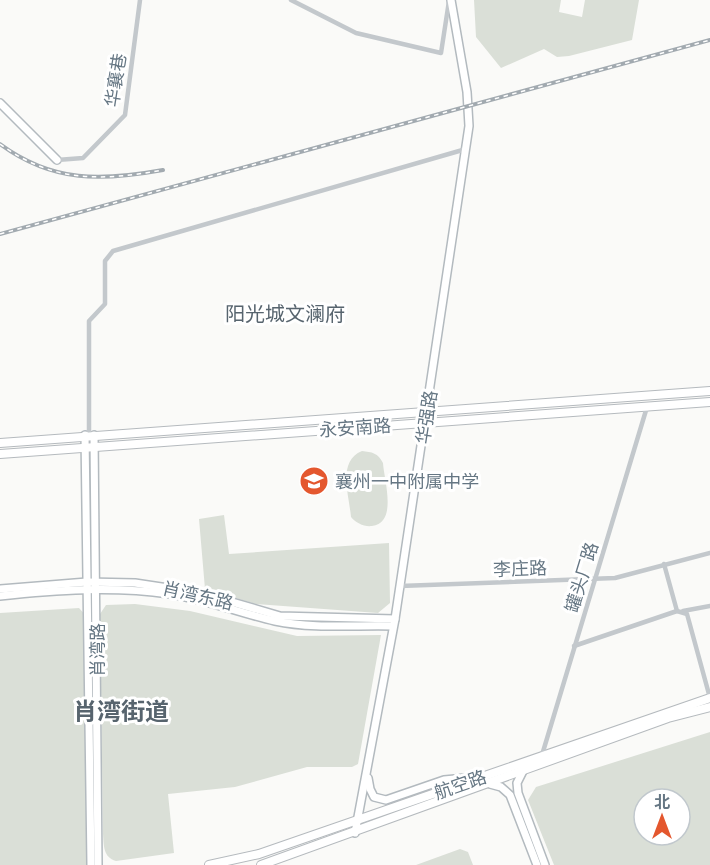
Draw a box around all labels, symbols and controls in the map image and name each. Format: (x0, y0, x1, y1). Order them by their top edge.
street label: 华襄巷 (100, 52, 130, 108)
district label: 阳光城文澜府 (225, 301, 345, 325)
street label: 华强路 (411, 389, 441, 445)
street label: 永安南路 (318, 414, 392, 440)
school or university icon: 襄州一中附属中学 (298, 465, 330, 497)
place label: 襄州一中附属中学 (335, 470, 479, 492)
street label: 罐头厂路 (560, 539, 602, 615)
street label: 李庄路 (493, 556, 547, 580)
street label: 肖湾东路 (160, 576, 236, 614)
street label: 肖湾路 (86, 623, 108, 677)
district label: 肖湾街道 (73, 696, 169, 725)
street label: 航空路 (431, 765, 489, 803)
north arrow (632, 787, 692, 847)
text: 北 (654, 792, 670, 811)

